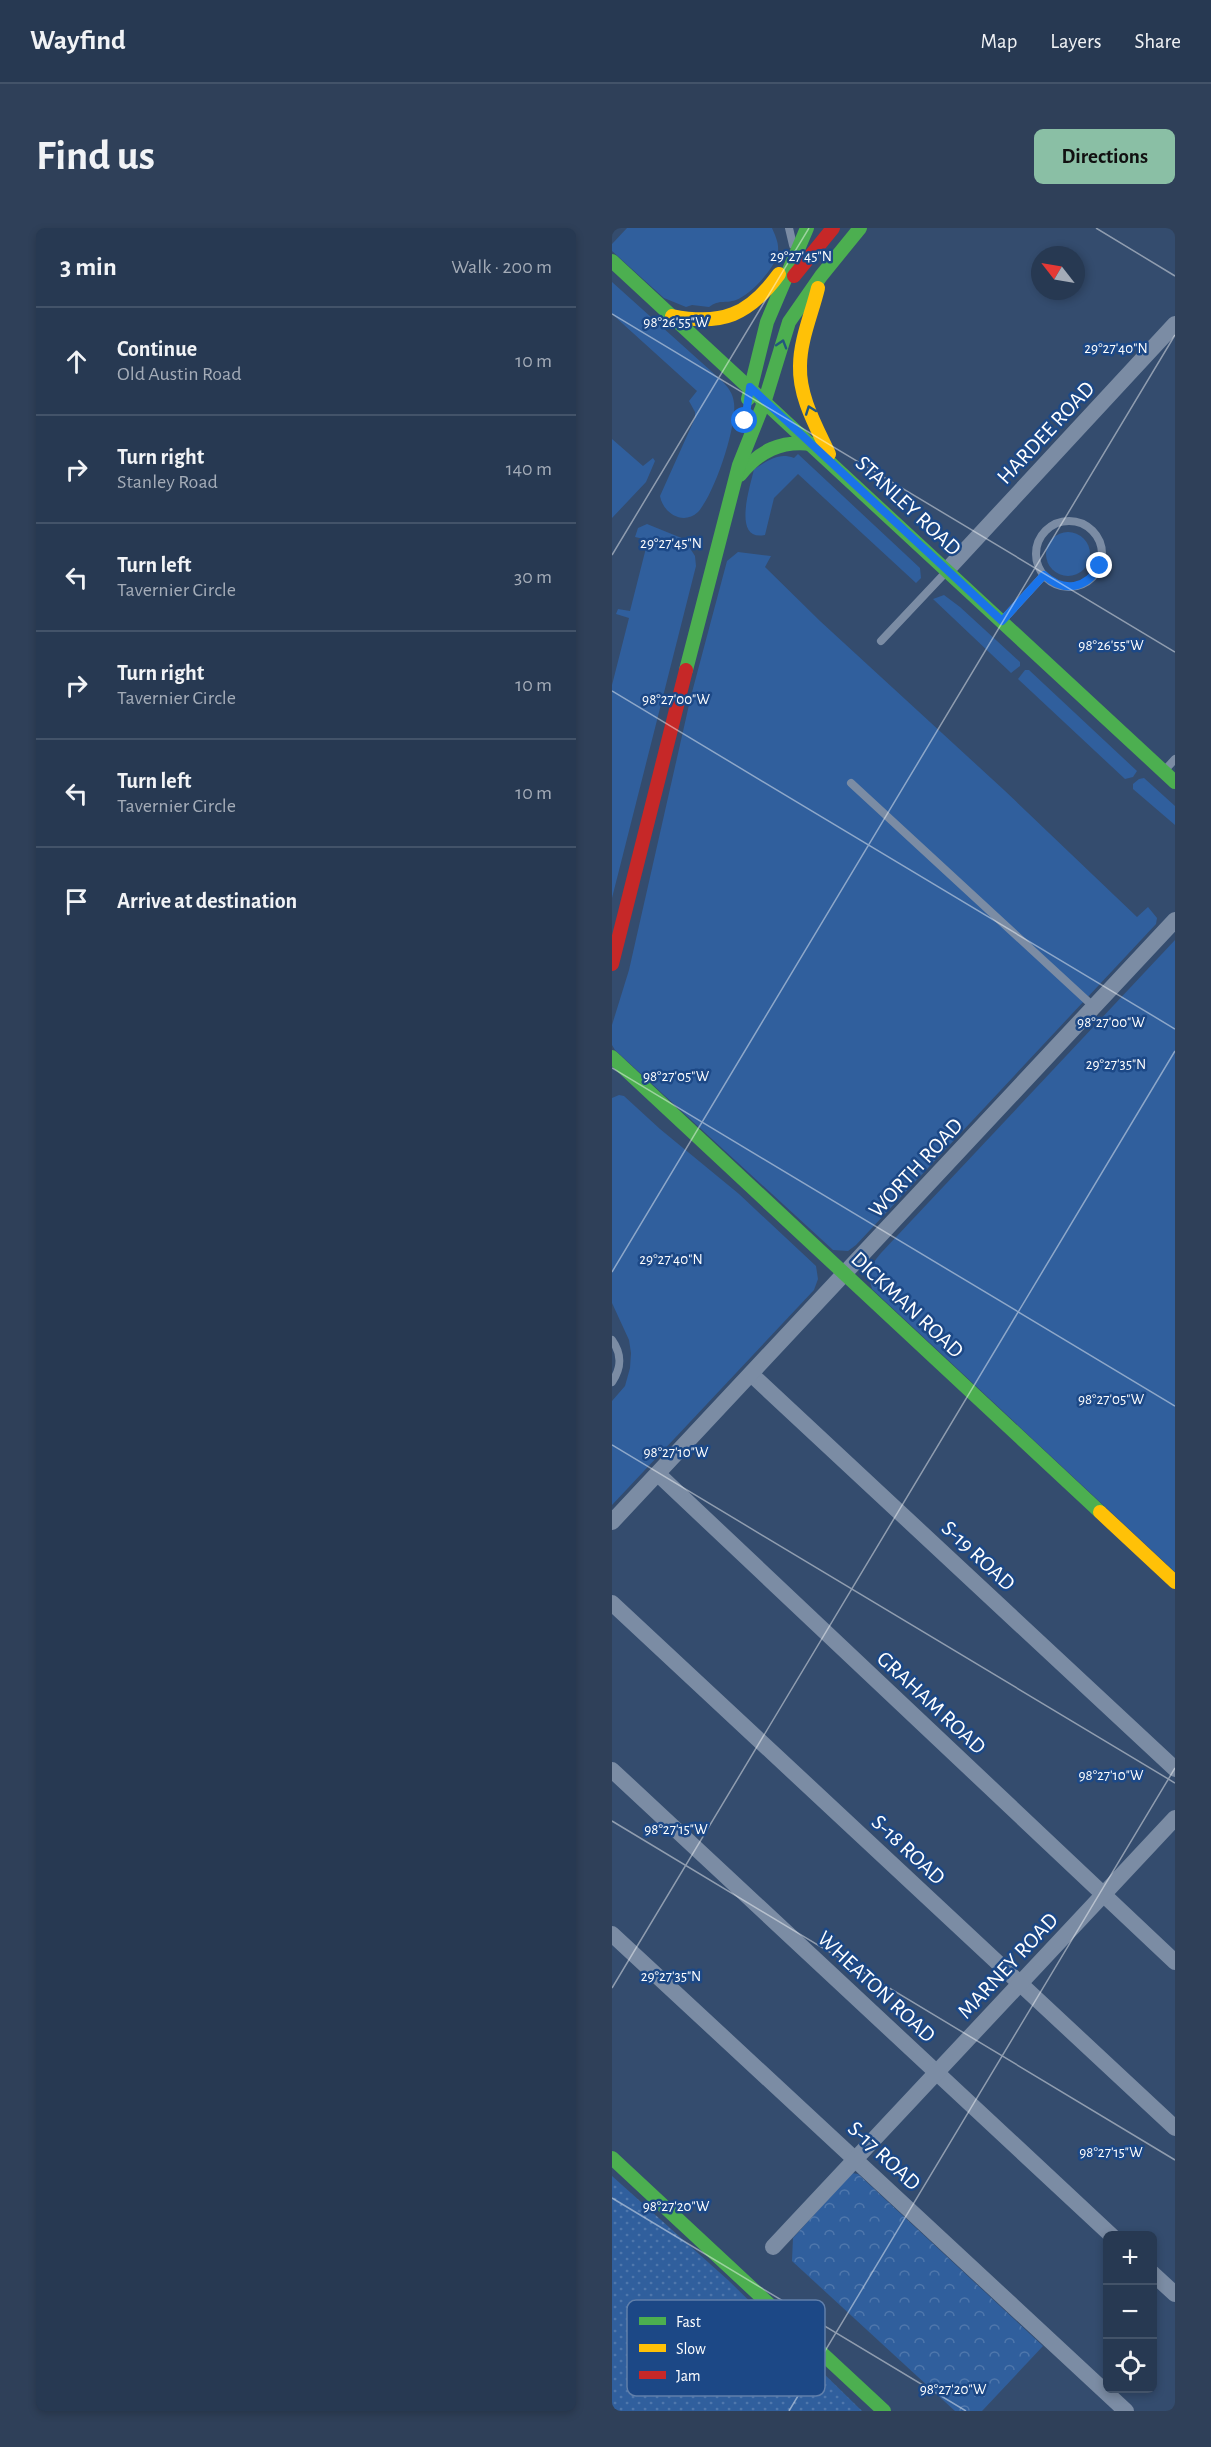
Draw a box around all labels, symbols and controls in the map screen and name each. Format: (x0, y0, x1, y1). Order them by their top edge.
text: Wayfind (30, 27, 126, 55)
text: Map (981, 31, 1017, 52)
text: Layers (1050, 31, 1101, 52)
text: Share (1134, 31, 1181, 52)
button: Directions (1034, 129, 1175, 184)
text: Find us (36, 135, 155, 177)
north arrow (1031, 246, 1085, 300)
text: 29°27'45"N (770, 249, 832, 264)
text: 3 min (60, 254, 117, 280)
text: Walk · 200 m (451, 257, 552, 277)
text: 98°26'55"W (643, 315, 709, 330)
text: Continue (117, 338, 197, 360)
one-way arrow (775, 339, 787, 350)
text: 29°27'40"N (1084, 341, 1148, 356)
icon: ahead (60, 345, 93, 378)
text: 10 m (515, 351, 552, 371)
text: Old Austin Road (117, 364, 242, 384)
street label: HARDEE ROAD (993, 377, 1099, 488)
one-way arrow (805, 405, 817, 416)
route start (731, 407, 757, 433)
text: Turn right (117, 446, 204, 468)
street label: STANLEY ROAD (851, 452, 965, 560)
icon: right (60, 453, 93, 486)
text: 140 m (506, 459, 552, 479)
text: Stanley Road (117, 472, 218, 492)
text: 29°27'45"N (640, 536, 702, 551)
route end (1086, 552, 1112, 578)
text: Turn left (117, 554, 191, 576)
icon: left (60, 561, 93, 594)
text: 30 m (514, 567, 552, 587)
text: Tavernier Circle (117, 580, 236, 600)
text: 98°26'55"W (1078, 638, 1144, 653)
text: Turn right (117, 662, 204, 684)
icon: right (60, 669, 93, 702)
text: 10 m (515, 675, 552, 695)
text: Tavernier Circle (117, 688, 236, 708)
text: 98°27'00"W (642, 692, 710, 707)
text: Turn left (117, 770, 191, 792)
icon: left (60, 777, 93, 810)
text: 10 m (515, 783, 552, 803)
text: Tavernier Circle (117, 796, 236, 816)
icon: arrive (60, 885, 93, 918)
text: Arrive at destination (117, 890, 297, 912)
text: 98°27'00"W (1077, 1015, 1145, 1030)
text: 29°27'35"N (1086, 1057, 1146, 1072)
text: 98°27'05"W (643, 1069, 710, 1084)
street label: WORTH ROAD (864, 1114, 967, 1222)
street label: DICKMAN ROAD (847, 1247, 968, 1362)
text: 29°27'40"N (639, 1252, 703, 1267)
text: 98°27'05"W (1078, 1392, 1145, 1407)
text: 98°27'10"W (643, 1445, 709, 1460)
street label: S-19 ROAD (937, 1517, 1019, 1595)
street label: GRAHAM ROAD (873, 1647, 990, 1758)
text: 98°27'10"W (1078, 1768, 1144, 1783)
street label: S-18 ROAD (867, 1811, 949, 1889)
text: 98°27'15"W (644, 1822, 708, 1837)
street label: MARNEY ROAD (953, 1909, 1062, 2023)
street label: WHEATON ROAD (813, 1927, 939, 2047)
text: 29°27'35"N (641, 1969, 701, 1984)
street label: S-17 ROAD (844, 2117, 925, 2194)
text: 98°27'15"W (1079, 2145, 1143, 2160)
text: 98°27'20"W (643, 2199, 710, 2214)
map controls (1103, 2231, 1157, 2393)
button: + (1103, 2231, 1157, 2285)
button: − (1103, 2285, 1157, 2339)
legend (627, 2300, 825, 2396)
text: Fast (676, 2314, 701, 2330)
button: locate (1103, 2339, 1157, 2393)
text: Slow (676, 2341, 706, 2357)
text: Jam (676, 2368, 701, 2384)
text: 98°27'20"W (920, 2382, 987, 2397)

